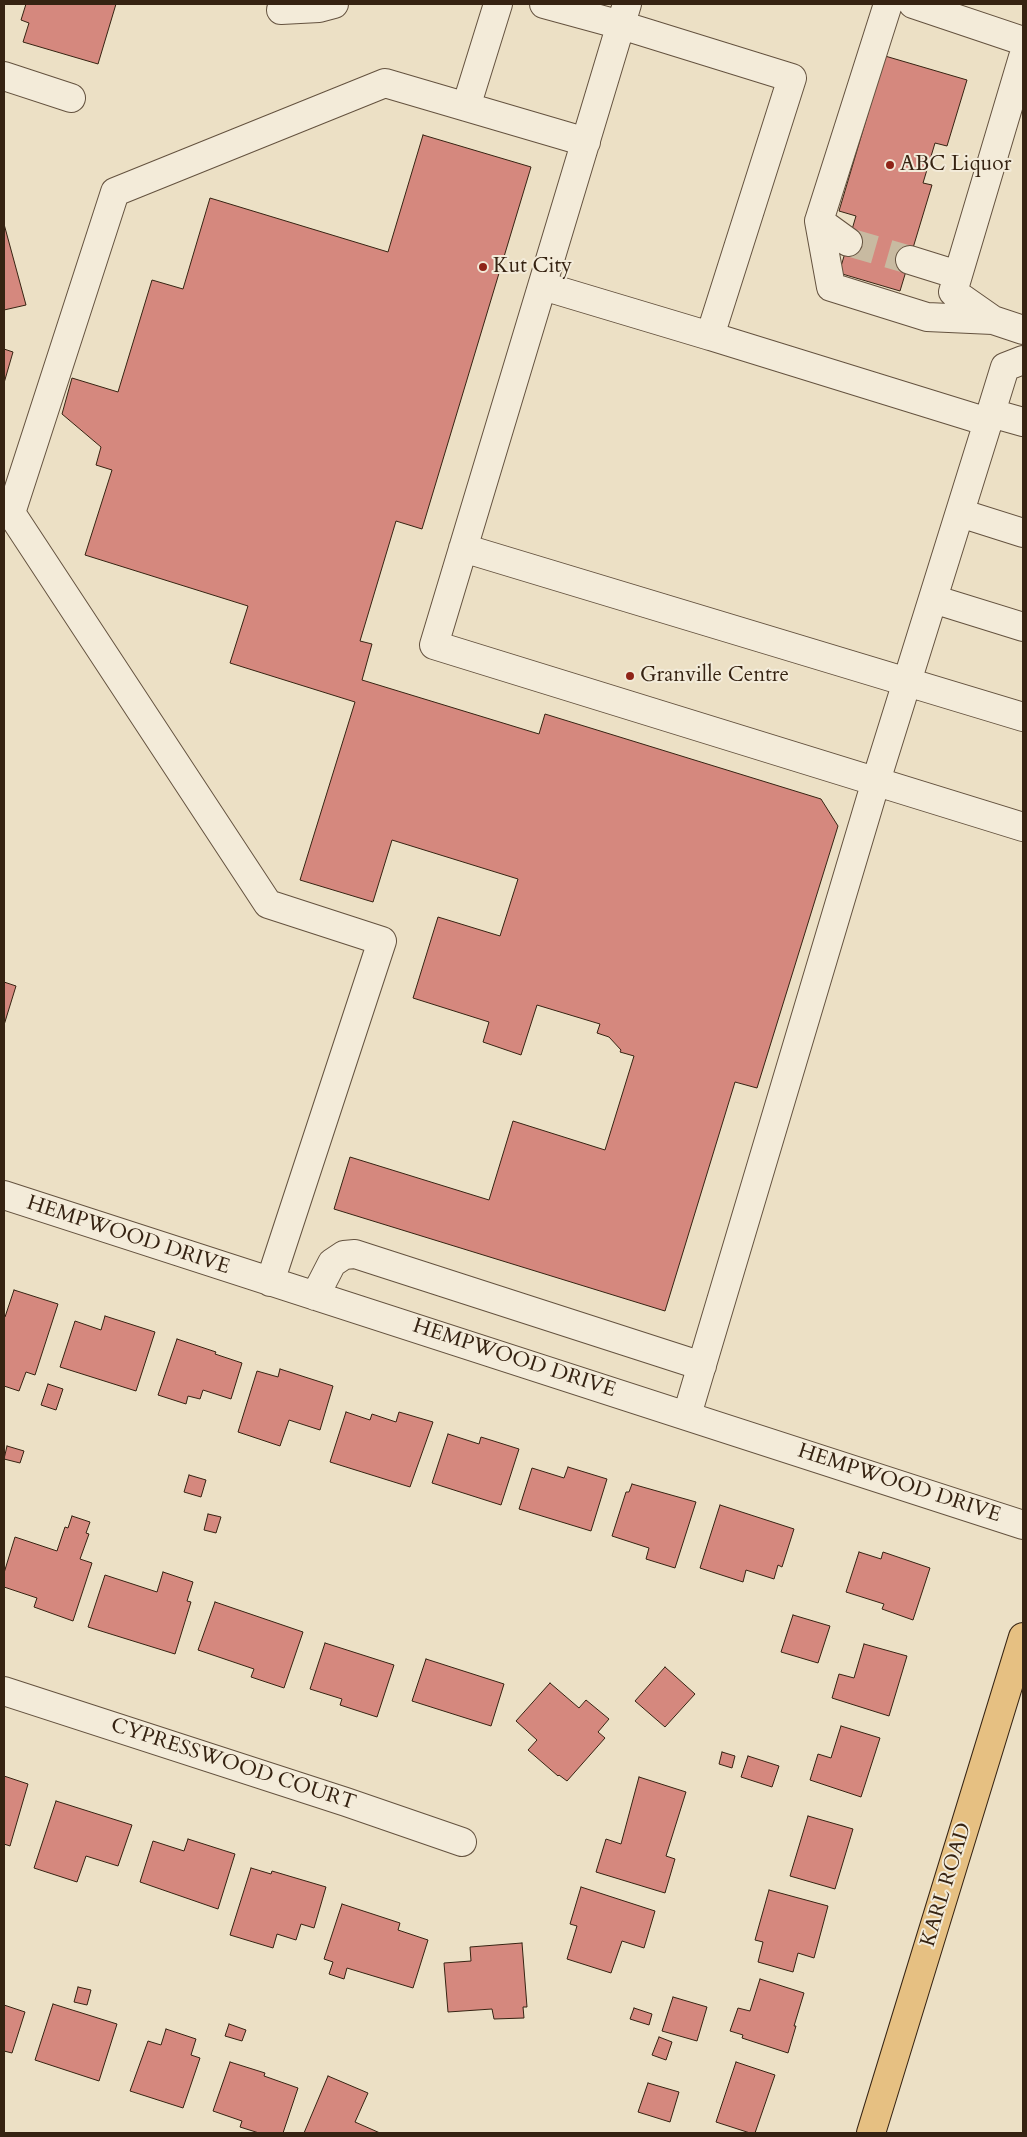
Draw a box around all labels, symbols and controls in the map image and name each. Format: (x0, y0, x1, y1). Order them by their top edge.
place label: ABC Liquor (900, 152, 1011, 178)
marker: ABC Liquor (884, 159, 896, 171)
place label: Kut City (493, 254, 572, 280)
marker: Kut City (477, 261, 489, 273)
place label: Granville Centre (640, 663, 789, 689)
marker: Granville Centre (624, 670, 636, 682)
street label: HEMPWOOD DRIVE (23, 1191, 233, 1281)
street label: HEMPWOOD DRIVE (409, 1314, 619, 1404)
street label: HEMPWOOD DRIVE (794, 1439, 1004, 1529)
street label: CYPRESSWOOD COURT (107, 1713, 359, 1817)
street label: KARL ROAD (916, 1820, 978, 1950)

